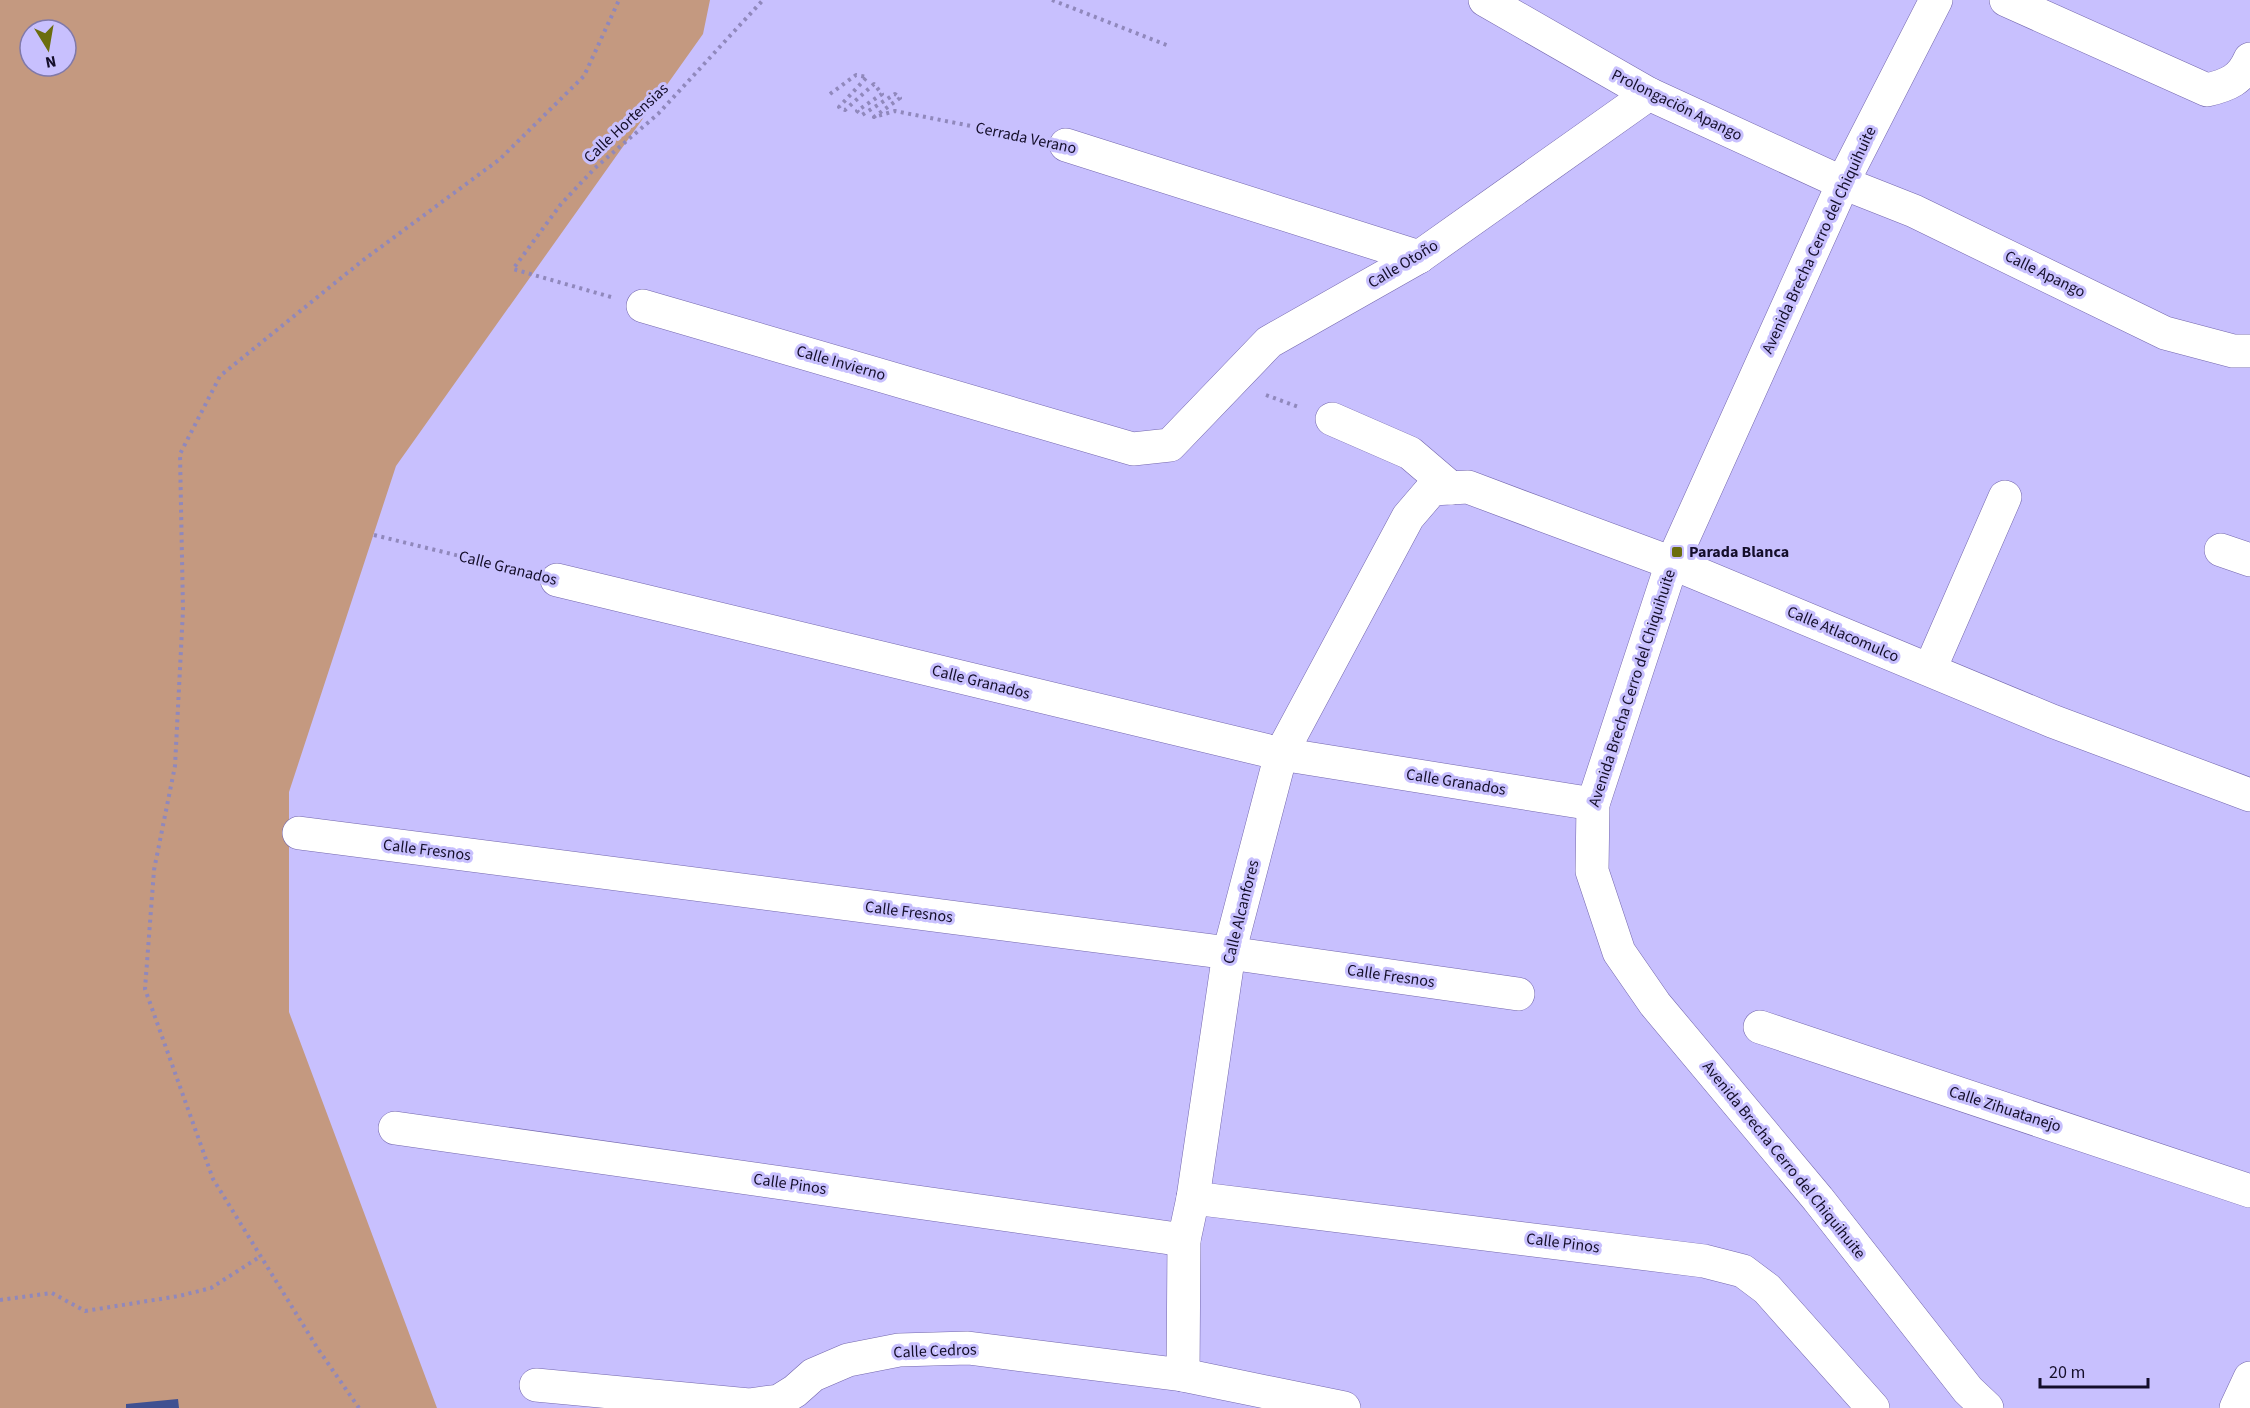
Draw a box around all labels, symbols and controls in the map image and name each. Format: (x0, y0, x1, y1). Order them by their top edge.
north arrow (18, 18, 78, 78)
text: N (43, 50, 58, 74)
street label: Prolongación Apango (1608, 64, 1746, 146)
street label: Calle Hortensias (579, 78, 673, 168)
street label: Cerrada Verano (974, 117, 1078, 159)
street label: Avenida Brecha Cerro del Chiquihuite (1757, 123, 1882, 357)
street label: Calle Otoño (1364, 234, 1442, 294)
street label: Calle Apango (2001, 245, 2089, 303)
street label: Calle Invierno (794, 340, 888, 386)
place label: Parada Blanca (1689, 541, 1789, 563)
street label: Calle Granados (457, 545, 560, 591)
marker: Parada Blanca (1670, 545, 1684, 559)
street label: Avenida Brecha Cerro del Chiquihuite (1583, 566, 1681, 810)
street label: Calle Atlacomulco (1784, 600, 1902, 668)
street label: Calle Granados (930, 659, 1033, 705)
street label: Calle Granados (1405, 763, 1508, 801)
street label: Calle Fresnos (382, 834, 472, 866)
street label: Calle Alcanfores (1217, 857, 1265, 966)
street label: Calle Fresnos (864, 896, 954, 928)
street label: Calle Fresnos (1346, 959, 1436, 993)
street label: Avenida Brecha Cerro del Chiquihuite (1697, 1057, 1871, 1264)
street label: Calle Zihuatanejo (1946, 1080, 2064, 1138)
street label: Calle Pinos (752, 1168, 828, 1200)
street label: Calle Pinos (1525, 1228, 1601, 1258)
street label: Calle Cedros (893, 1339, 977, 1363)
scale bar (2040, 1351, 2148, 1389)
text: 20 m (2049, 1360, 2085, 1385)

